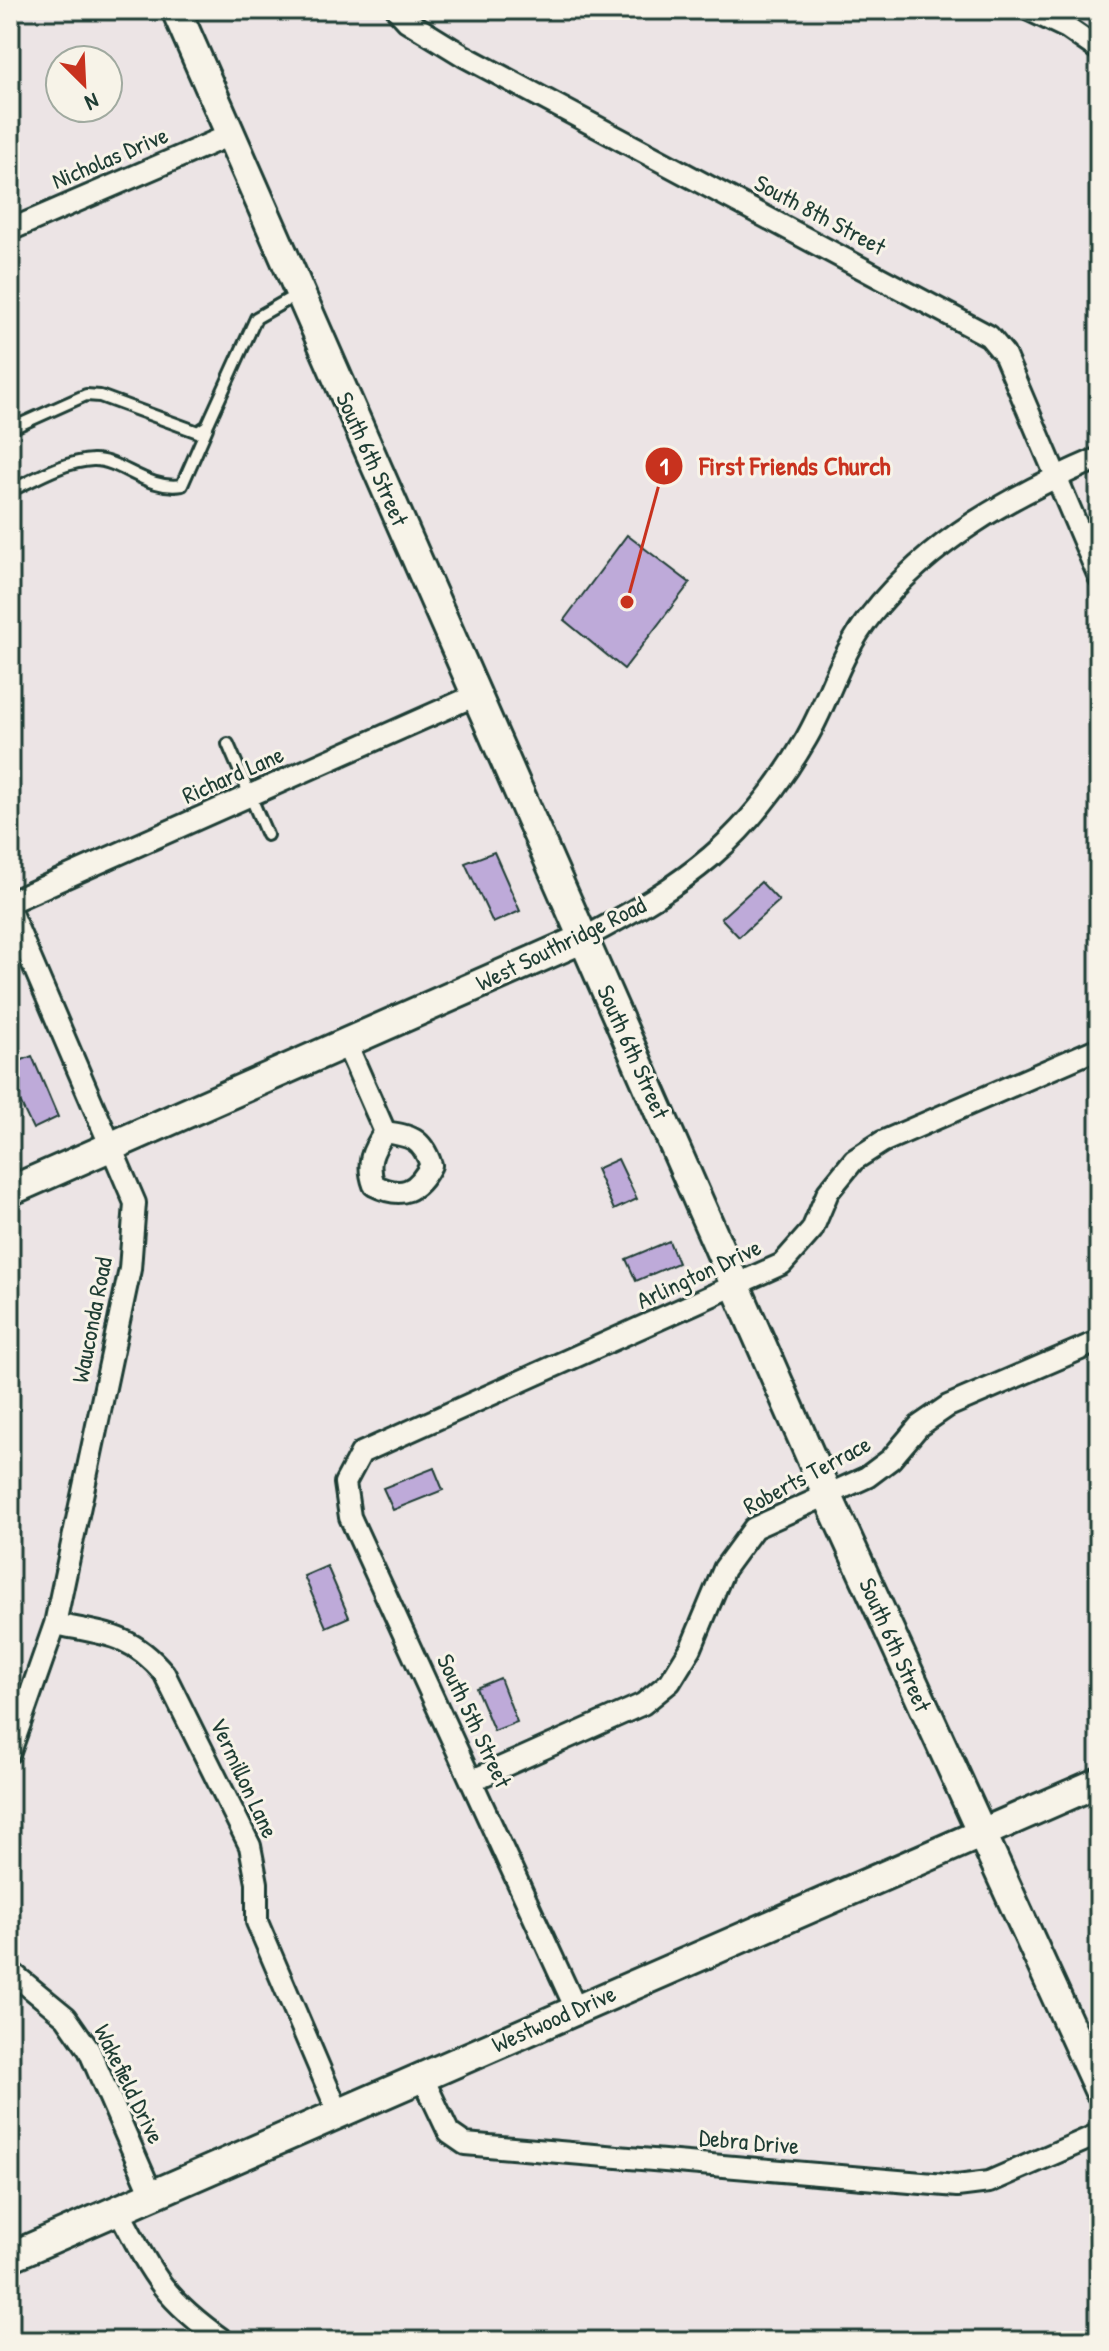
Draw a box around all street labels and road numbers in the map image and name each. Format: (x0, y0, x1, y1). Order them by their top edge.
street label: Nicholas Drive (47, 118, 173, 196)
street label: South 8th Street (749, 166, 892, 262)
street label: South 6th Street (329, 387, 417, 531)
street label: Richard Lane (177, 737, 289, 811)
street label: West Southridge Road (470, 888, 651, 998)
street label: South 6th Street (590, 980, 678, 1124)
street label: Arlington Drive (631, 1230, 766, 1316)
street label: Wauconda Road (63, 1254, 119, 1385)
street label: Roberts Terrace (737, 1427, 876, 1521)
street label: South 6th Street (852, 1573, 940, 1717)
street label: South 5th Street (430, 1649, 520, 1793)
street label: Vermillon Lane (203, 1712, 287, 1843)
street label: Westwood Drive (487, 1976, 621, 2060)
street label: Wakefield Drive (87, 2018, 173, 2149)
street label: Debra Drive (698, 2121, 801, 2161)

